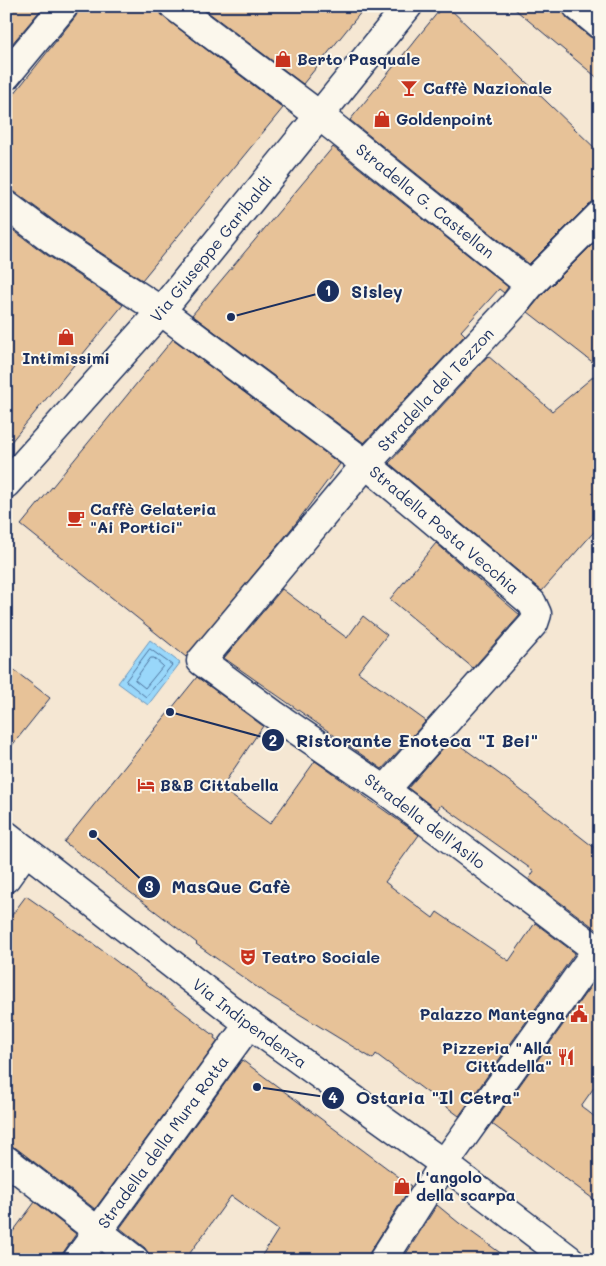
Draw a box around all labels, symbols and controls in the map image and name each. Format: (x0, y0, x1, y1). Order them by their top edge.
place label: Berto Pasquale (297, 48, 420, 69)
shop icon: Berto Pasquale (273, 49, 293, 69)
place label: Caffè Nazionale (423, 77, 552, 98)
bar icon: Caffè Nazionale (399, 78, 419, 98)
place label: Goldenpoint (396, 108, 493, 129)
shop icon: Goldenpoint (372, 109, 392, 129)
street label: Stradella G. Castellan (352, 138, 499, 262)
street label: Via Giuseppe Garibaldi (145, 171, 276, 326)
callout: Sisley (316, 275, 413, 308)
text: Sisley (351, 279, 403, 303)
text: 1 (325, 280, 331, 300)
street label: Stradella del Tezzon (372, 323, 498, 455)
shop icon: Intimissimi (56, 327, 76, 347)
place label: Intimissimi (22, 347, 110, 368)
street label: Stradella Posta Vecchia (365, 460, 524, 598)
place label: Caffè Gelateria "Ai Portici" (90, 498, 216, 537)
cafe icon: Caffè Gelateria "Ai Portici" (66, 508, 86, 528)
callout: Ristorante Enoteca "I Bei" (260, 724, 548, 757)
text: Ristorante Enoteca "I Bei" (296, 728, 538, 752)
text: 2 (269, 730, 277, 750)
street label: Stradella dell'Asilo (361, 768, 490, 873)
place label: B&B Cittabella (160, 774, 279, 795)
hotel icon: B&B Cittabella (136, 775, 156, 795)
callout: MasQue Cafè (137, 870, 301, 903)
text: MasQue Cafè (172, 874, 291, 898)
text: 3 (144, 876, 154, 896)
place label: Teatro Sociale (262, 946, 380, 967)
theatre icon: Teatro Sociale (238, 947, 258, 967)
street label: Via Indipendenza (189, 973, 312, 1072)
place label: Palazzo Mantegna (419, 1003, 565, 1024)
public building icon: Palazzo Mantegna (569, 1004, 589, 1024)
place label: Pizzeria "Alla Cittadella" (442, 1037, 552, 1076)
restaurant icon: Pizzeria "Alla Cittadella" (556, 1047, 576, 1067)
street label: Stradella della Mura Rotta (93, 1051, 233, 1232)
callout: Ostaria "Il Cetra" (321, 1082, 530, 1115)
text: Ostaria "Il Cetra" (356, 1085, 520, 1109)
text: 4 (328, 1087, 338, 1107)
place label: L'angolo della scarpa (416, 1166, 516, 1205)
shop icon: L'angolo della scarpa (392, 1176, 412, 1196)

